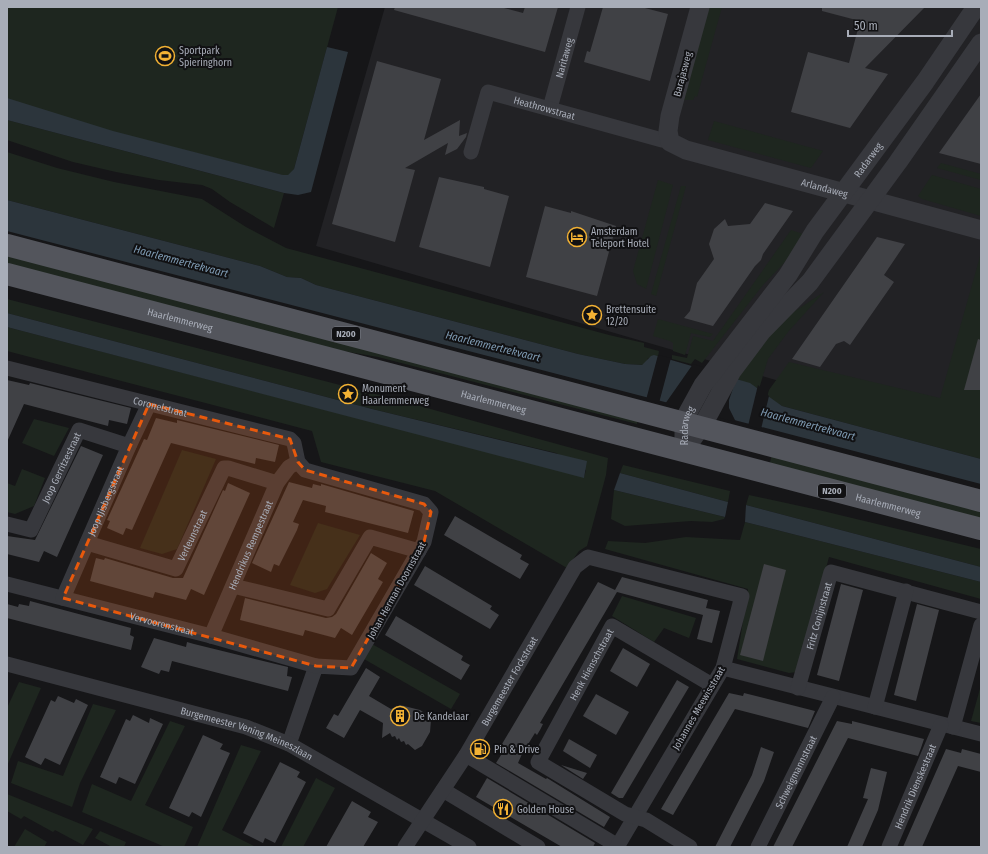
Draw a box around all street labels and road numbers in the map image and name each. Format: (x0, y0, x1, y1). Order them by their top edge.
street label: Naritaweg (554, 36, 576, 80)
street label: Barajasweg (671, 50, 695, 98)
street label: Heathrowstraat (512, 94, 577, 123)
street label: Radarweg (852, 140, 885, 180)
street label: Arlandaweg (800, 177, 849, 201)
street label: Haarlemmerweg (146, 306, 214, 335)
road number: N200 (332, 327, 360, 341)
street label: Haarlemmerweg (459, 388, 528, 417)
street label: Coronelstraat (132, 395, 189, 420)
street label: Radarweg (679, 404, 697, 445)
street label: Joop Gerritzestraat (40, 430, 84, 505)
street label: Joop IJisbergstraat (86, 464, 127, 538)
road number: N200 (818, 484, 846, 498)
street label: Haarlemmerweg (854, 491, 922, 520)
street label: Hendrikus Rempestraat (227, 498, 276, 592)
street label: Verleunstraat (176, 508, 210, 563)
street label: Johan Herman Doornstraat (365, 539, 429, 641)
street label: Fritz Conijnstraat (804, 581, 835, 651)
street label: Vervoorenstraat (129, 611, 196, 639)
street label: Henk Hienschstraat (568, 626, 617, 703)
street label: Burgemeester Fockstraat (479, 634, 541, 728)
street label: Johannes Meewisstraat (670, 664, 728, 752)
street label: Burgemeester Vening Meineszlaan (179, 705, 315, 763)
street label: Schweigmannstraat (773, 733, 820, 811)
street label: Hendrik Dienskestraat (892, 742, 939, 831)

